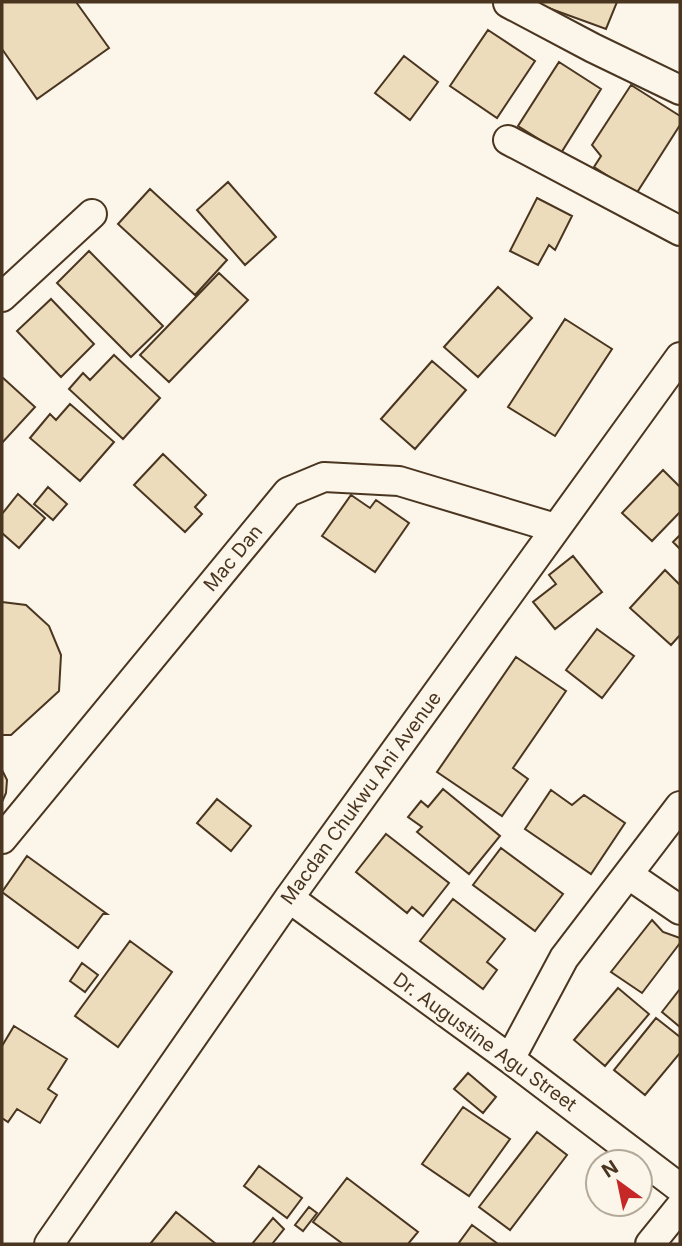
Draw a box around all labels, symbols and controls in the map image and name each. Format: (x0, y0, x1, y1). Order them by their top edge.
street label: Mac Dan (199, 520, 267, 596)
street label: Macdan Chukwu Ani Avenue (276, 687, 446, 909)
street label: Dr. Augustine Agu Street (389, 968, 581, 1116)
north arrow (584, 1148, 654, 1218)
text: N (598, 1156, 622, 1183)

